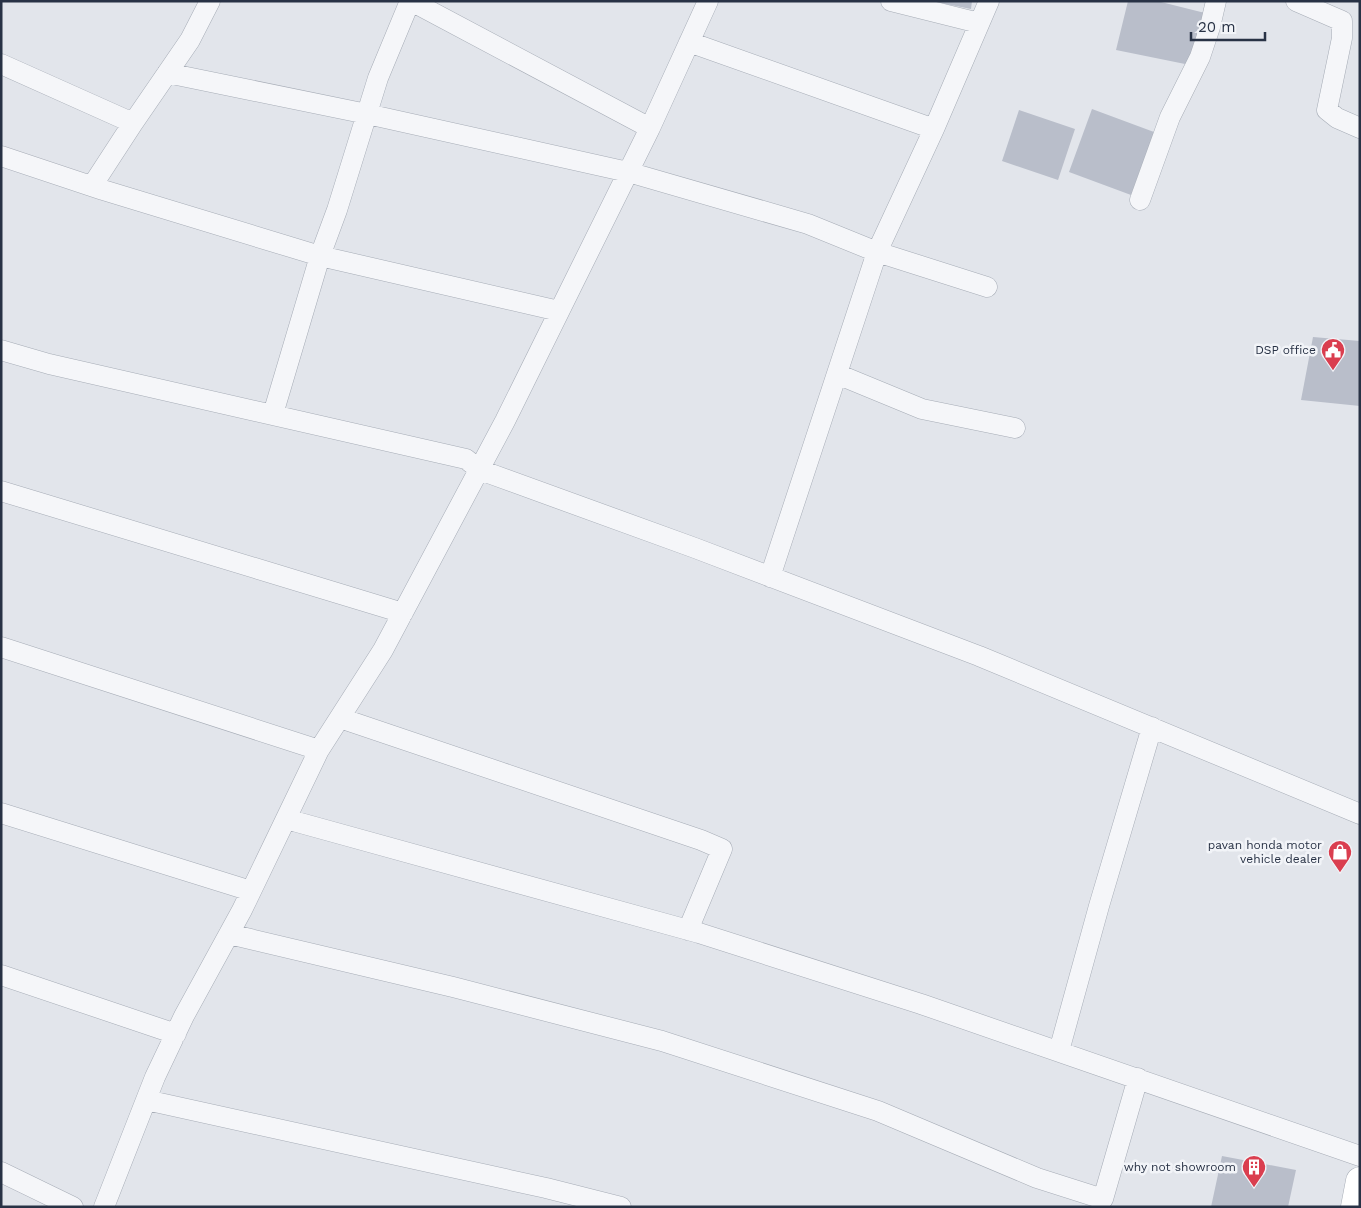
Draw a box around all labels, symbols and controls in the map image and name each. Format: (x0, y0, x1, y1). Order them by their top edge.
scale bar (1191, 10, 1265, 42)
text: 20 m (1198, 18, 1236, 36)
public building icon: DSP office (1320, 337, 1346, 371)
place label: DSP office (1255, 343, 1316, 357)
place label: pavan honda motor vehicle dealer (1208, 838, 1322, 866)
shop icon: pavan honda motor vehicle dealer (1327, 839, 1353, 873)
building icon: why not showroom (1241, 1154, 1267, 1188)
place label: why not showroom (1124, 1160, 1236, 1174)

